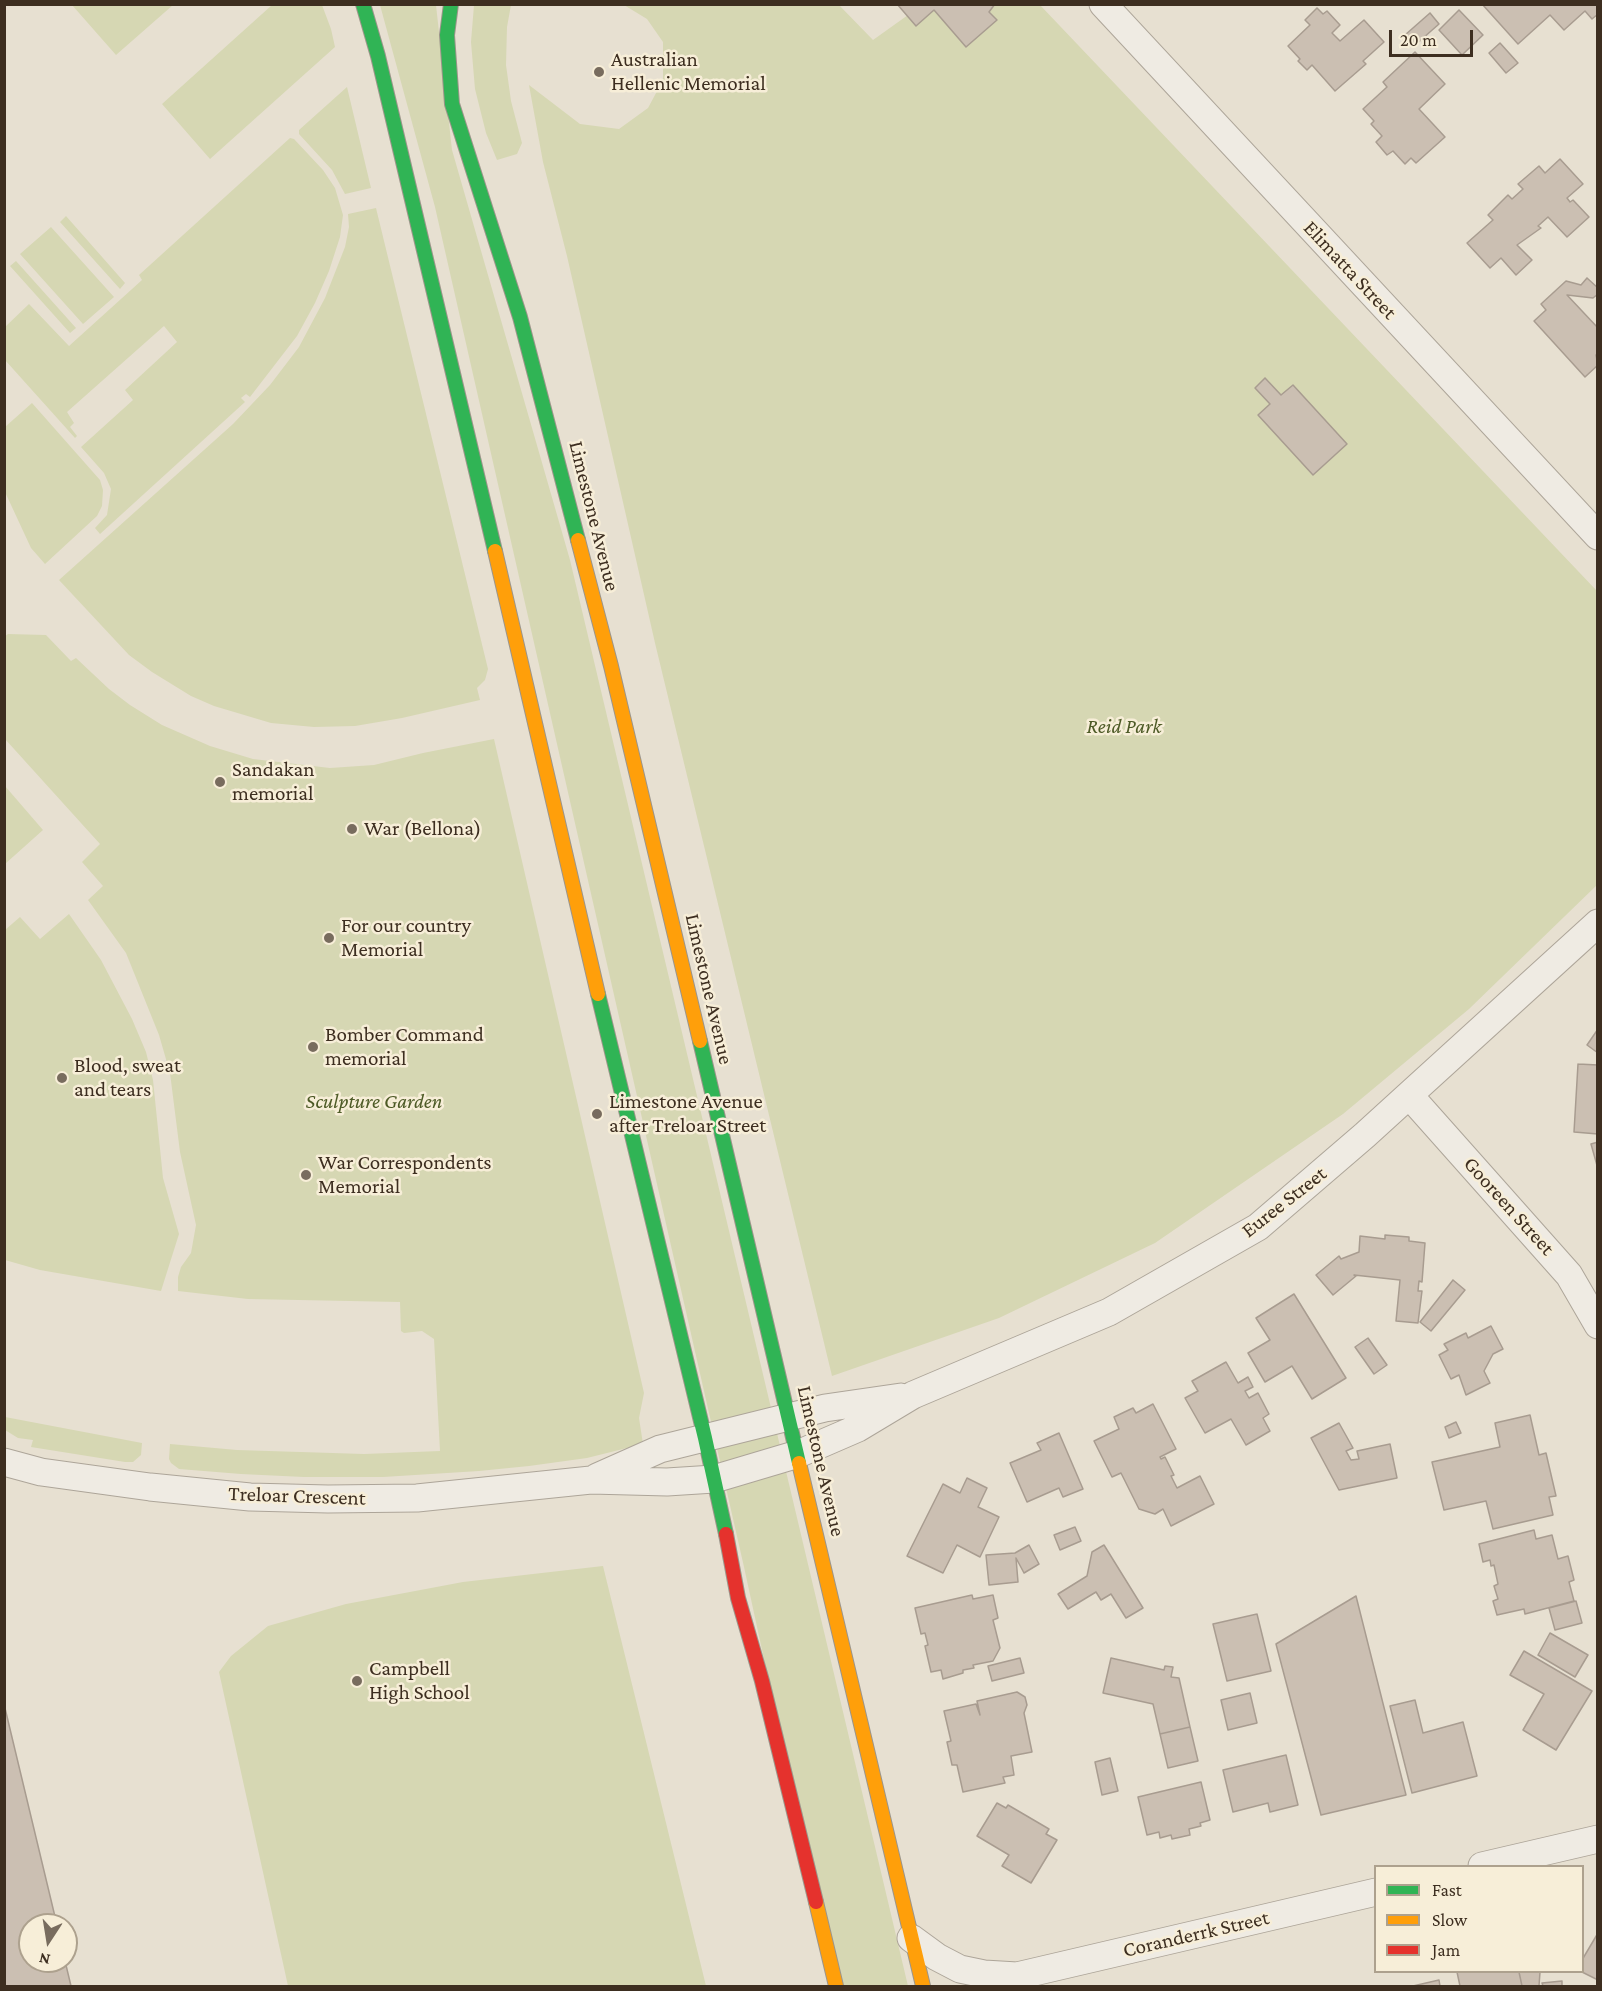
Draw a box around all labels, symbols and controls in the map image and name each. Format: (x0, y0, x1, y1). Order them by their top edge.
scale bar (1392, 18, 1476, 56)
text: 20 m (1400, 30, 1437, 50)
place label: Australian Hellenic Memorial (611, 47, 766, 97)
marker: Australian Hellenic Memorial (592, 65, 606, 79)
street label: Elimatta Street (1298, 215, 1402, 325)
street label: Limestone Avenue (563, 438, 625, 594)
park label: Reid Park (1086, 714, 1162, 740)
place label: Sandakan memorial (232, 757, 315, 807)
marker: Sandakan memorial (213, 775, 227, 789)
place label: War (Bellona) (364, 816, 481, 842)
marker: War (Bellona) (345, 822, 359, 836)
street label: Limestone Avenue (679, 911, 739, 1067)
place label: For our country Memorial (341, 913, 471, 963)
marker: For our country Memorial (322, 931, 336, 945)
place label: Bomber Command memorial (325, 1022, 484, 1072)
marker: Bomber Command memorial (306, 1040, 320, 1054)
place label: Blood, sweat and tears (74, 1053, 181, 1103)
marker: Blood, sweat and tears (55, 1071, 69, 1085)
park label: Sculpture Garden (306, 1089, 442, 1115)
place label: Limestone Avenue after Treloar Street (609, 1089, 766, 1139)
marker: Limestone Avenue after Treloar Street (590, 1107, 604, 1121)
place label: War Correspondents Memorial (318, 1150, 491, 1200)
street label: Gooreen Street (1458, 1151, 1560, 1261)
street label: Euree Street (1236, 1161, 1332, 1243)
marker: War Correspondents Memorial (299, 1168, 313, 1182)
street label: Limestone Avenue (791, 1383, 851, 1539)
street label: Treloar Crescent (228, 1481, 366, 1511)
place label: Campbell High School (369, 1656, 470, 1706)
marker: Campbell High School (350, 1674, 364, 1688)
legend (1374, 1865, 1584, 1973)
text: Fast (1432, 1880, 1462, 1900)
street label: Coranderrk Street (1121, 1905, 1271, 1963)
text: Slow (1432, 1910, 1467, 1930)
north arrow (18, 1913, 78, 1973)
text: Jam (1432, 1940, 1460, 1960)
text: N (37, 1950, 52, 1969)

